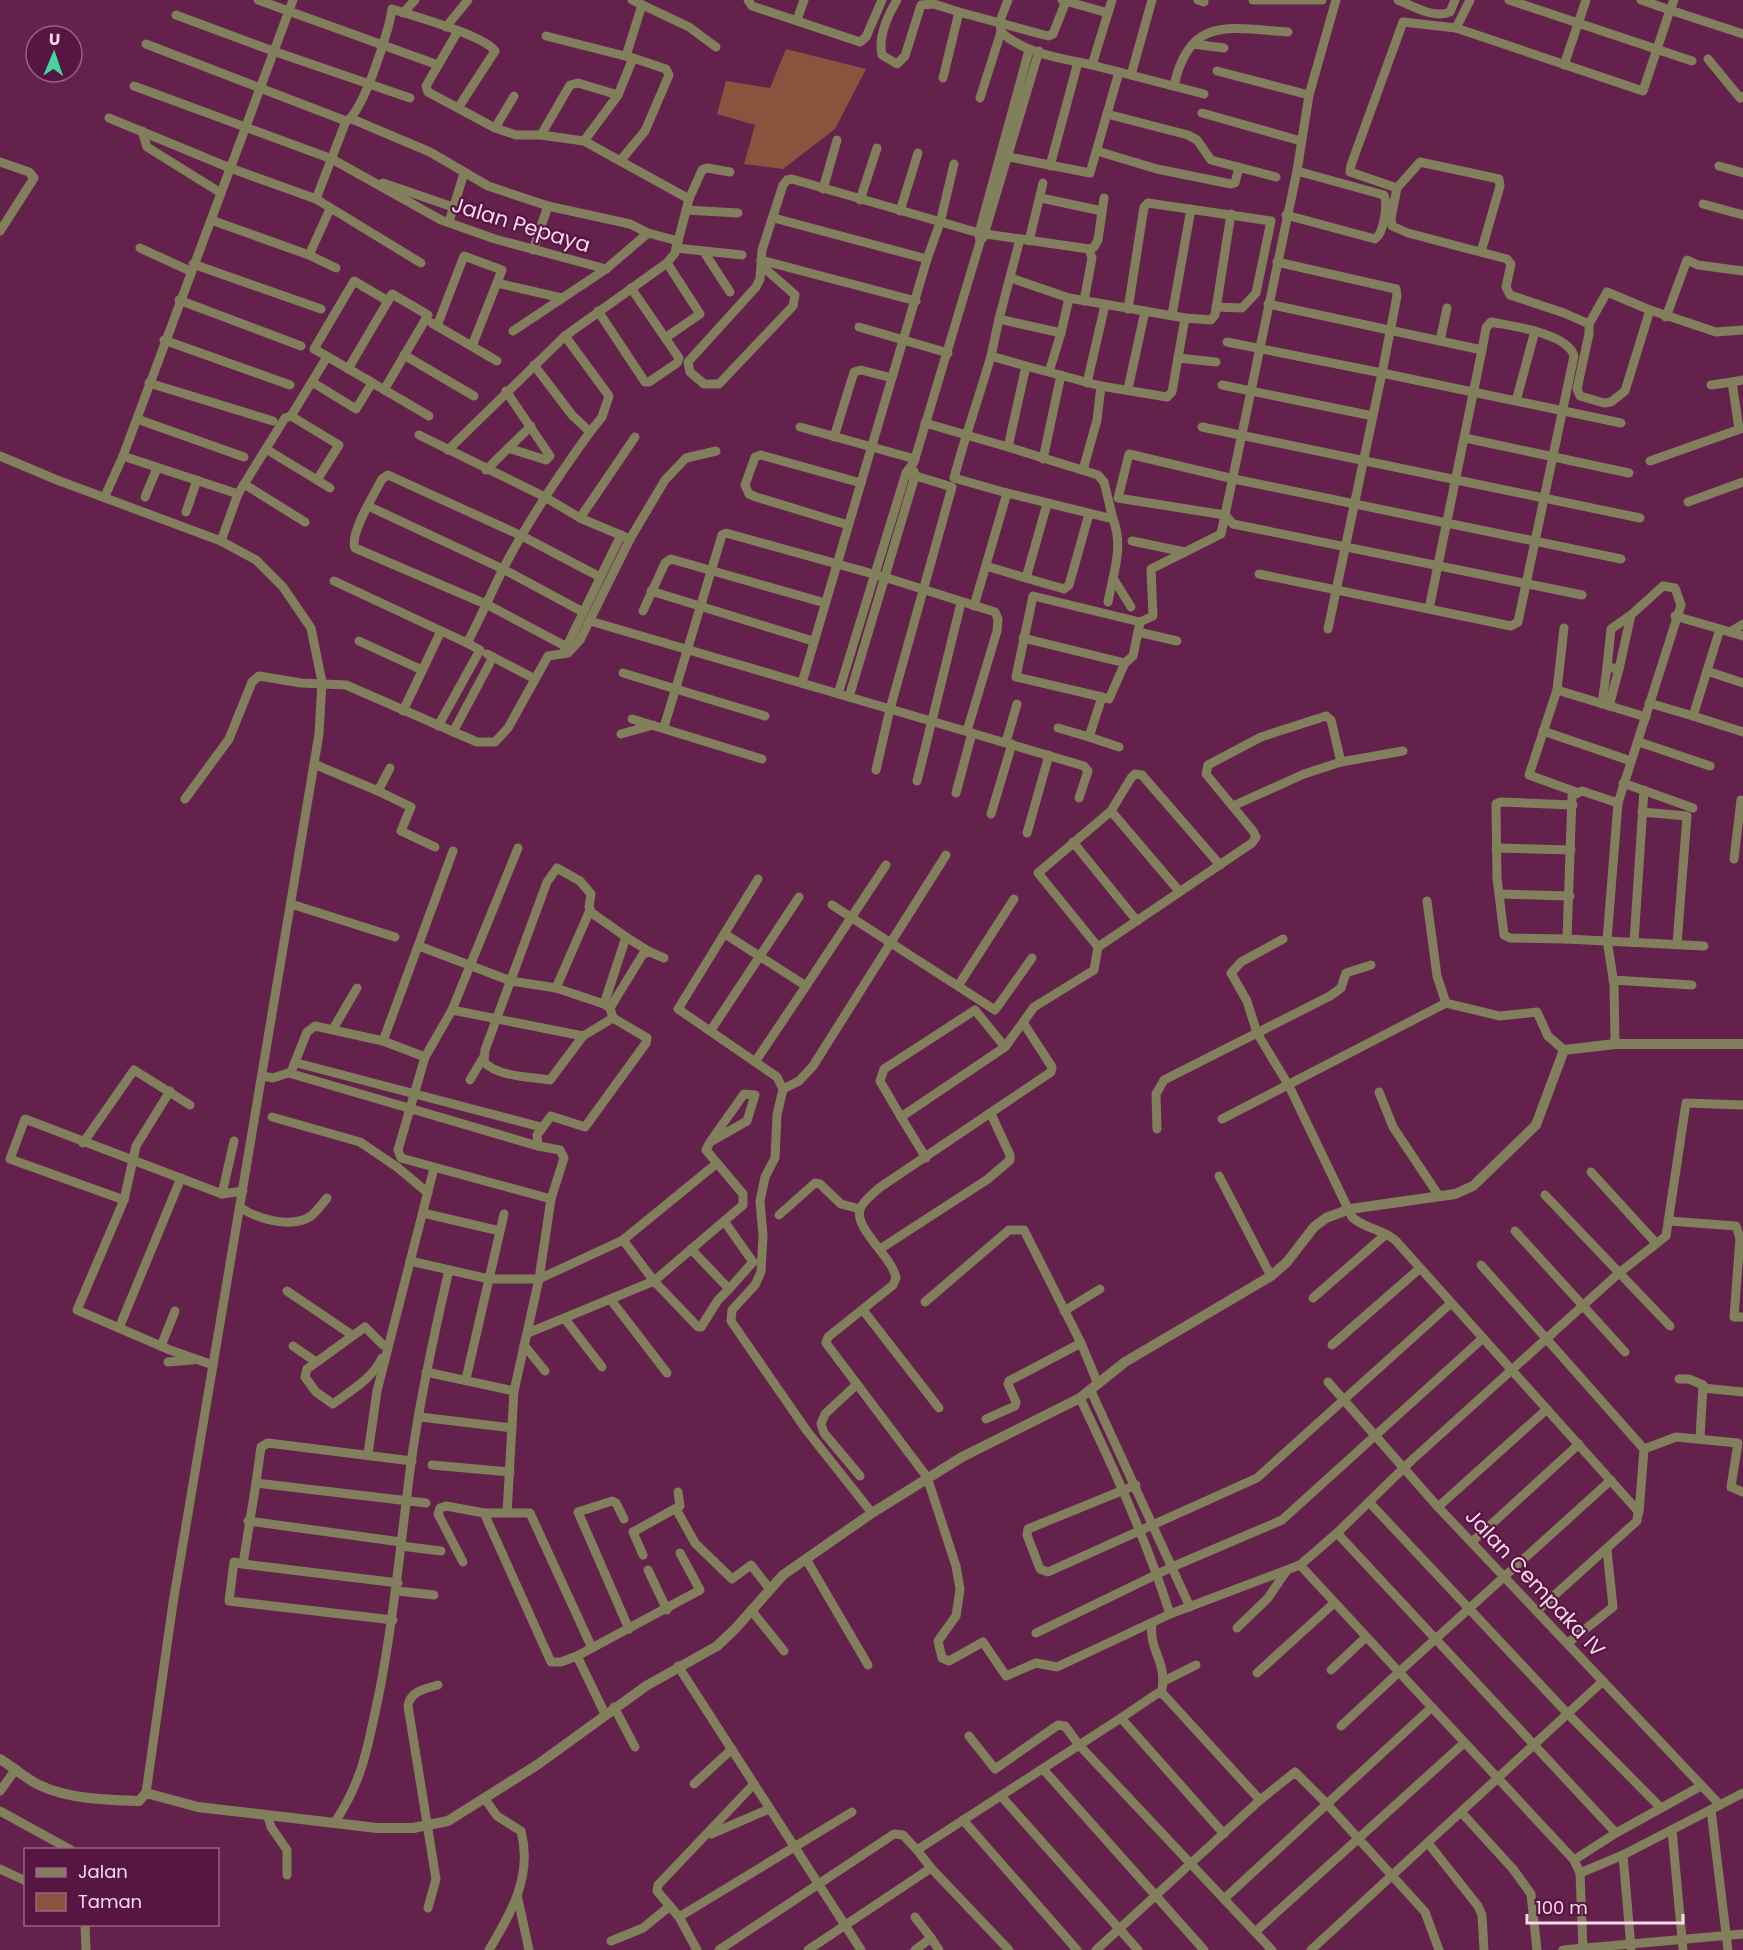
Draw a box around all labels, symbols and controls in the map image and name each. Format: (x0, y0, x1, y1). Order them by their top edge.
north arrow (24, 24, 84, 84)
text: U (48, 28, 61, 51)
street label: Jalan Pepaya (448, 190, 594, 259)
street label: Jalan Cempaka IV (1459, 1502, 1612, 1663)
legend (24, 1848, 219, 1926)
text: Jalan (78, 1859, 128, 1884)
scale bar (1527, 1887, 1683, 1925)
text: Taman (78, 1889, 142, 1914)
text: 100 m (1536, 1895, 1588, 1920)

